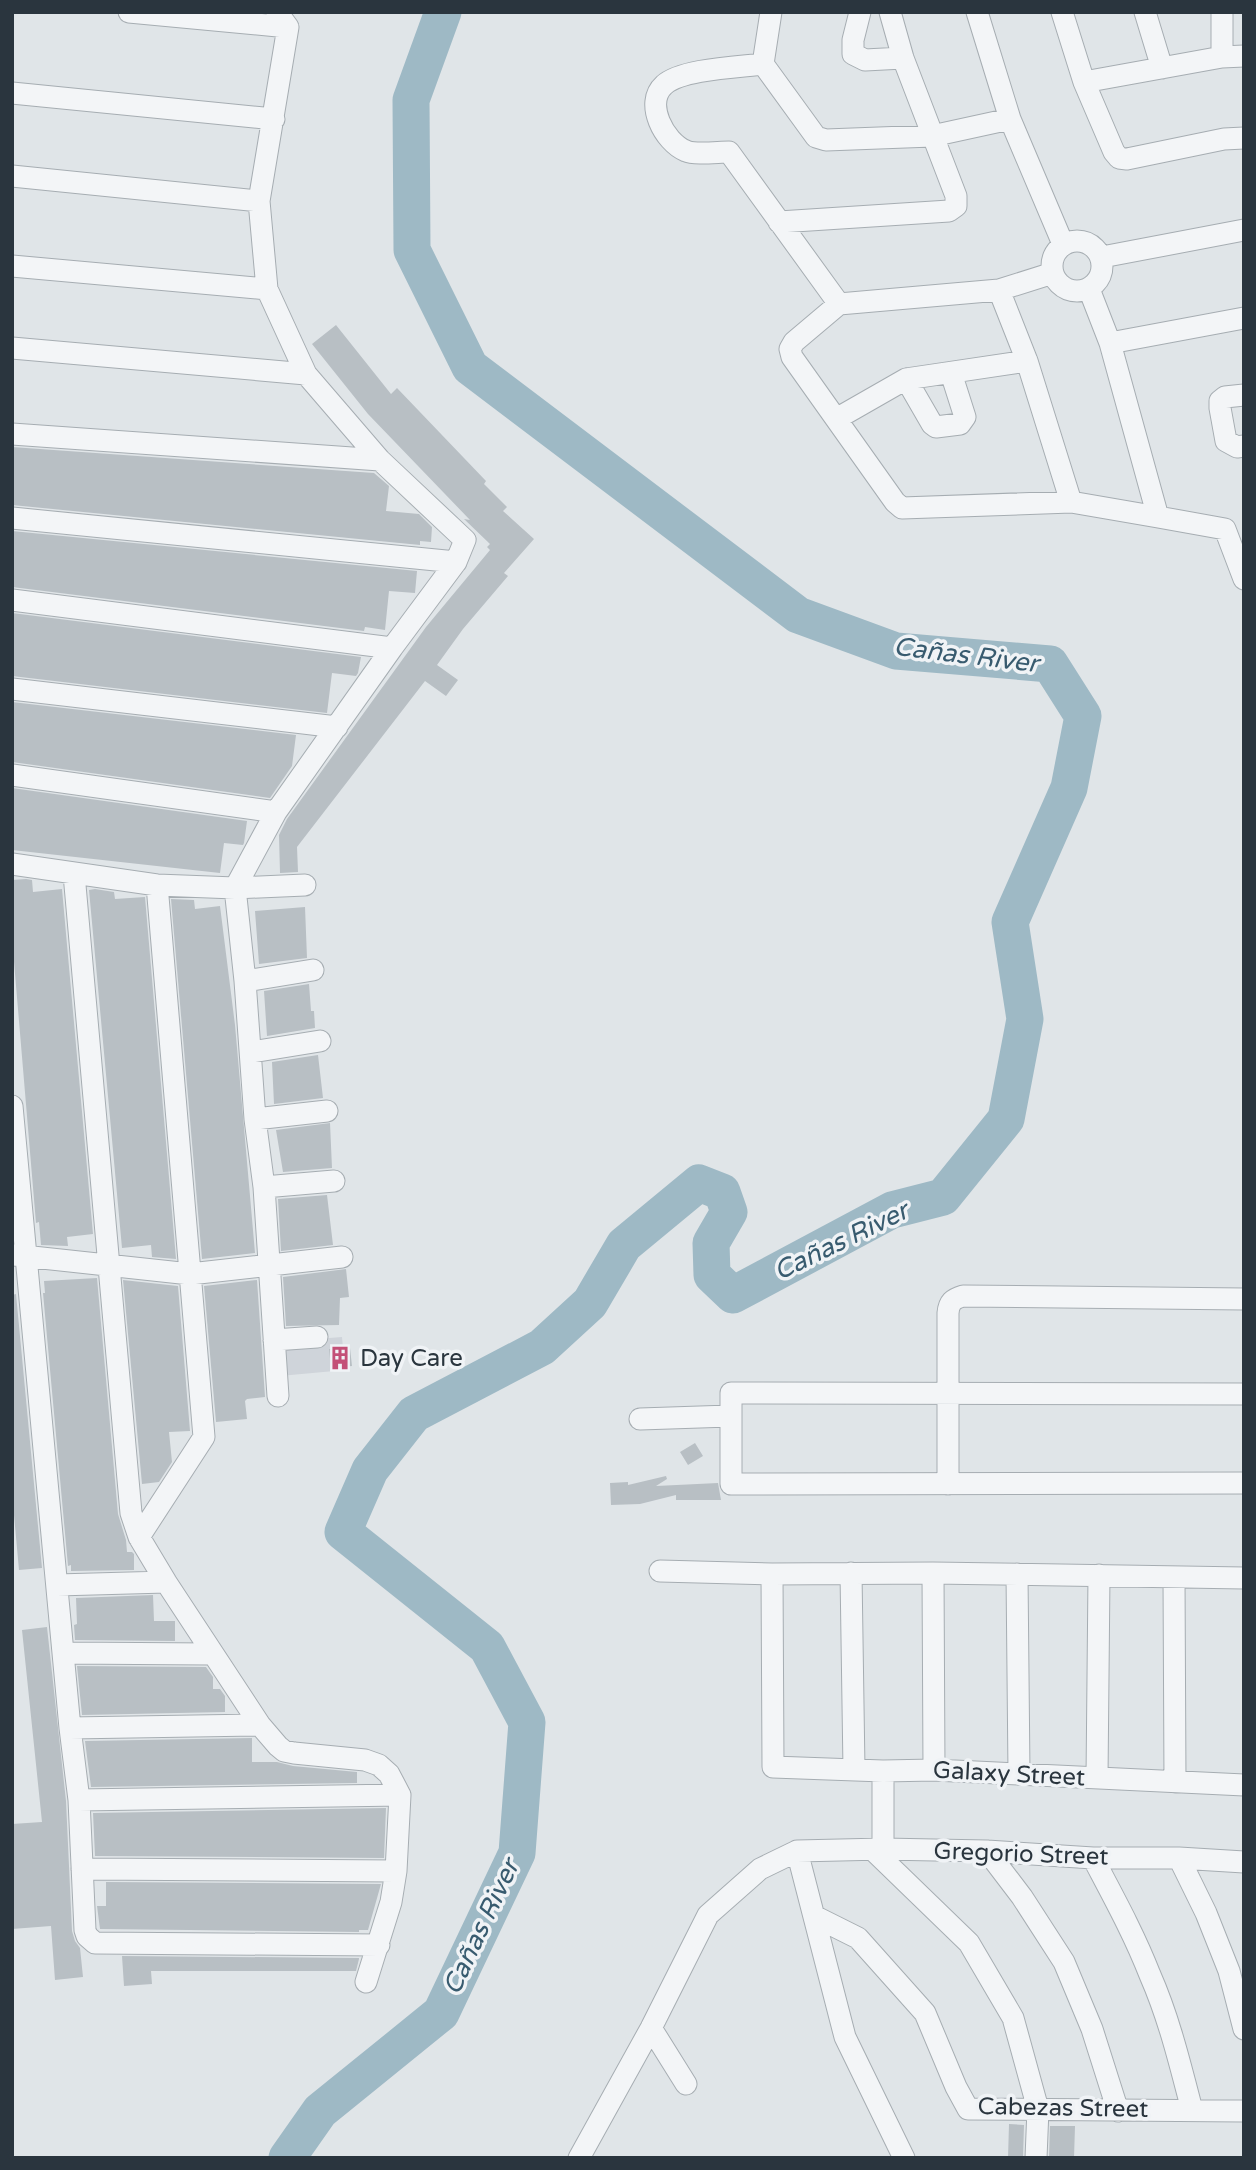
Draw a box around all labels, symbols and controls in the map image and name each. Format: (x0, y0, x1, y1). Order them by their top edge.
water label: Cañas River (892, 631, 1043, 680)
water label: Cañas River (769, 1194, 916, 1287)
building icon: Day Care (326, 1344, 354, 1372)
place label: Day Care (360, 1344, 463, 1373)
street label: Galaxy Street (932, 1756, 1086, 1792)
street label: Gregorio Street (933, 1836, 1109, 1872)
water label: Cañas River (436, 1852, 527, 2000)
street label: Cabezas Street (977, 2092, 1149, 2124)

